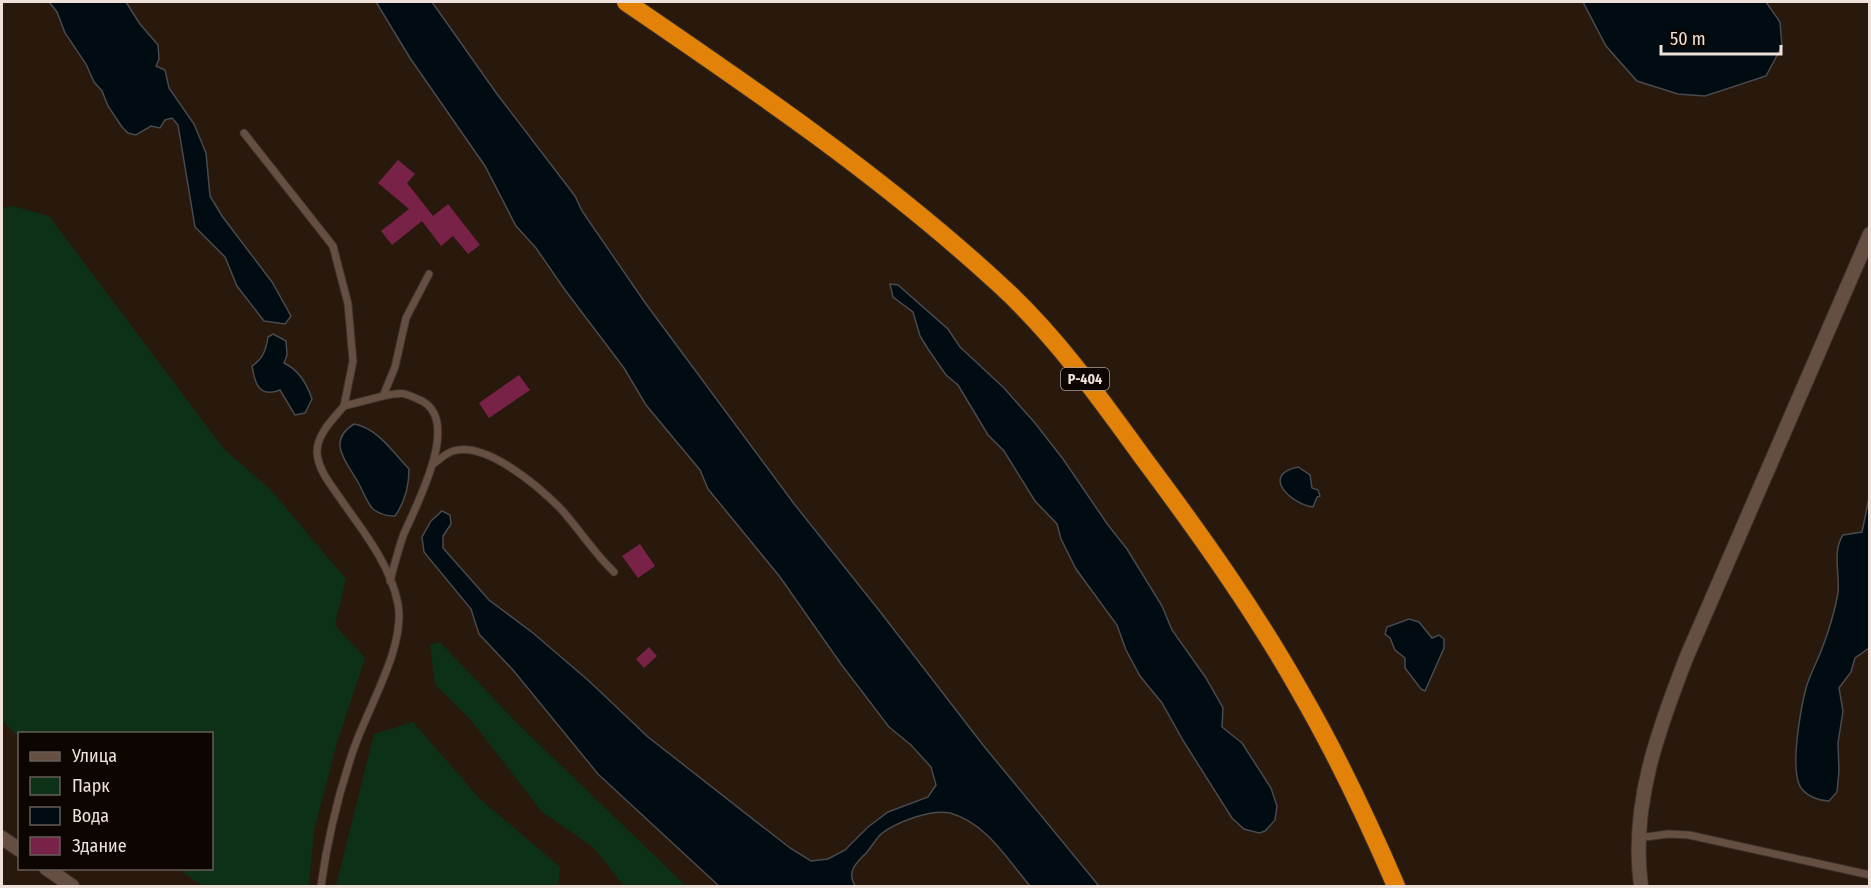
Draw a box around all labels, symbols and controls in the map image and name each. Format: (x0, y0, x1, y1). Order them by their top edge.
scale bar (1661, 18, 1781, 56)
text: 50 m (1670, 28, 1706, 50)
road number: Р-404 (1061, 368, 1109, 390)
legend (18, 732, 213, 870)
text: Улица (71, 745, 117, 767)
text: Парк (72, 775, 110, 797)
text: Вода (72, 805, 109, 827)
text: Здание (72, 835, 127, 857)

